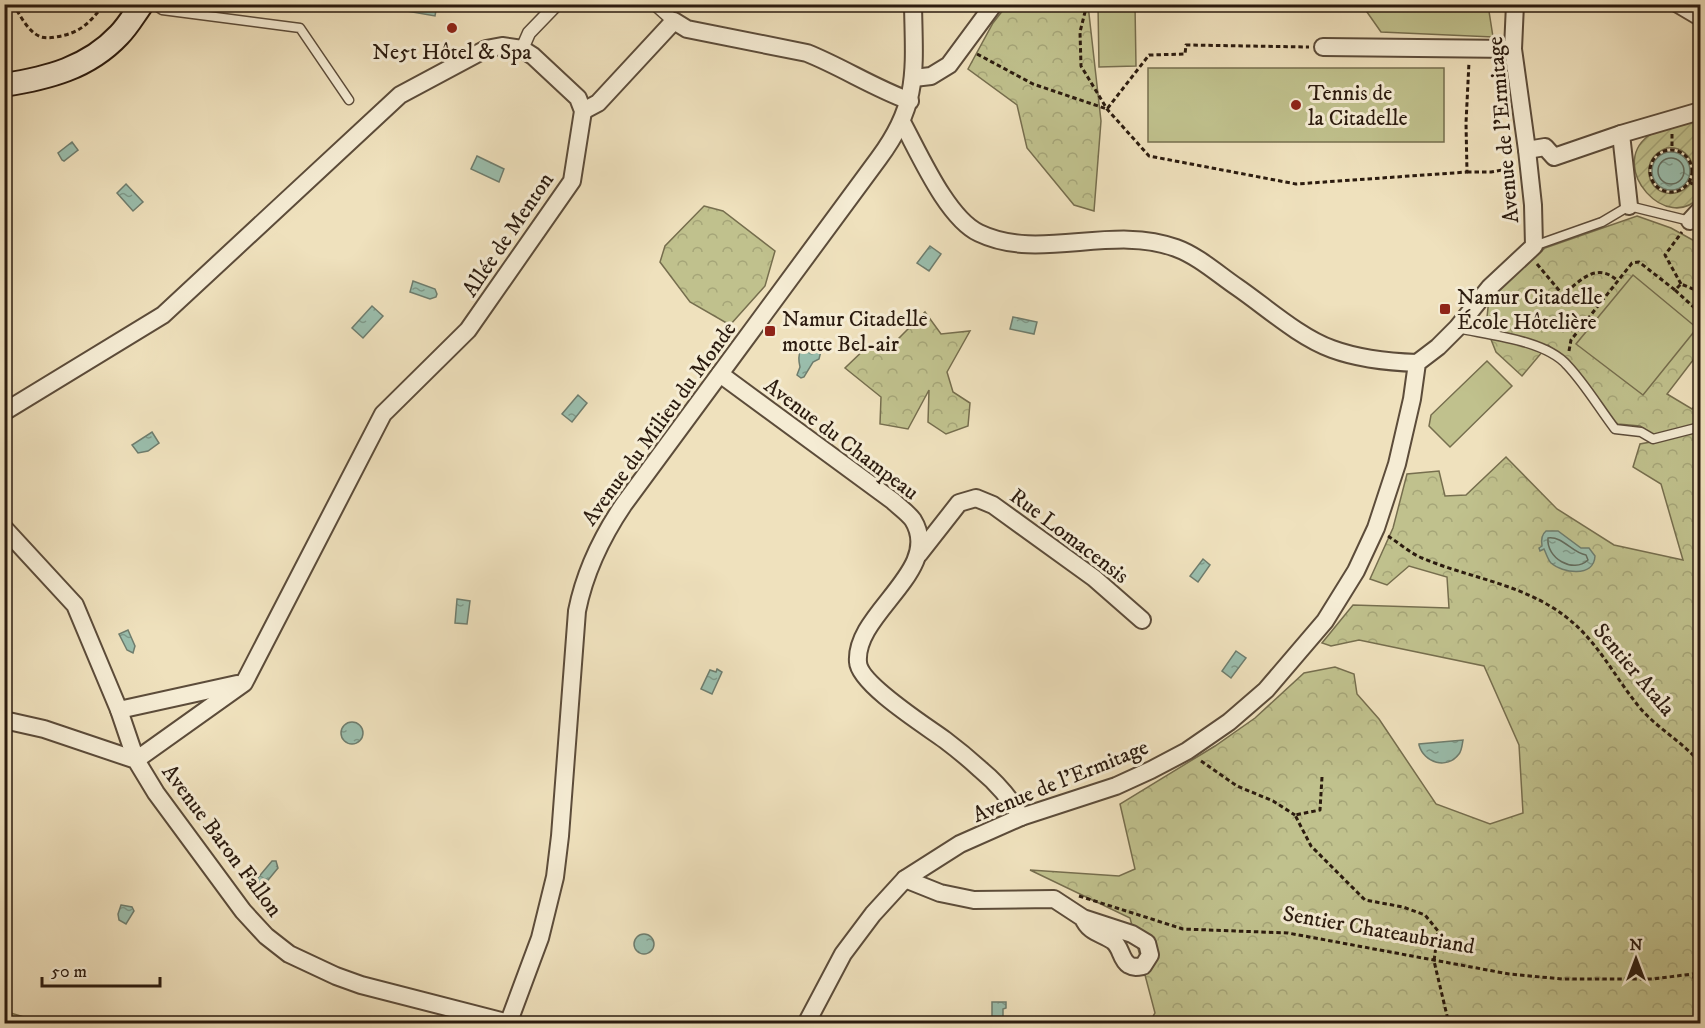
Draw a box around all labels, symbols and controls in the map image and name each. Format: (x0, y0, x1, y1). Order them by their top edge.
marker: Ne5t Hôtel & Spa (445, 21, 459, 35)
street label: Avenue de l'Ermitage (1482, 35, 1525, 224)
place label: Ne5t Hôtel & Spa (372, 39, 532, 66)
place label: Tennis de la Citadelle (1308, 80, 1408, 132)
marker: Tennis de la Citadelle (1289, 98, 1303, 112)
street label: Allée de Menton (457, 167, 560, 302)
place label: Namur Citadelle École Hôtelière (1457, 284, 1603, 336)
marker: Namur Citadelle École Hôtelière (1438, 302, 1452, 316)
place label: Namur Citadelle motte Bel-air (782, 306, 928, 358)
street label: Avenue du Milieu du Monde (576, 317, 742, 531)
marker: Namur Citadelle motte Bel-air (763, 324, 777, 338)
street label: Avenue du Champeau (758, 372, 924, 506)
street label: Rue Lomacensis (1004, 483, 1134, 590)
street label: Sentier Atala (1587, 618, 1681, 722)
street label: Avenue de l'Ermitage (969, 734, 1152, 829)
street label: Avenue Baron Fallon (156, 759, 288, 923)
street label: Sentier Chateaubriand (1281, 900, 1477, 961)
north arrow (1606, 929, 1666, 989)
text: N (1629, 935, 1643, 955)
scale bar (42, 950, 160, 988)
text: 50 m (51, 961, 87, 983)

